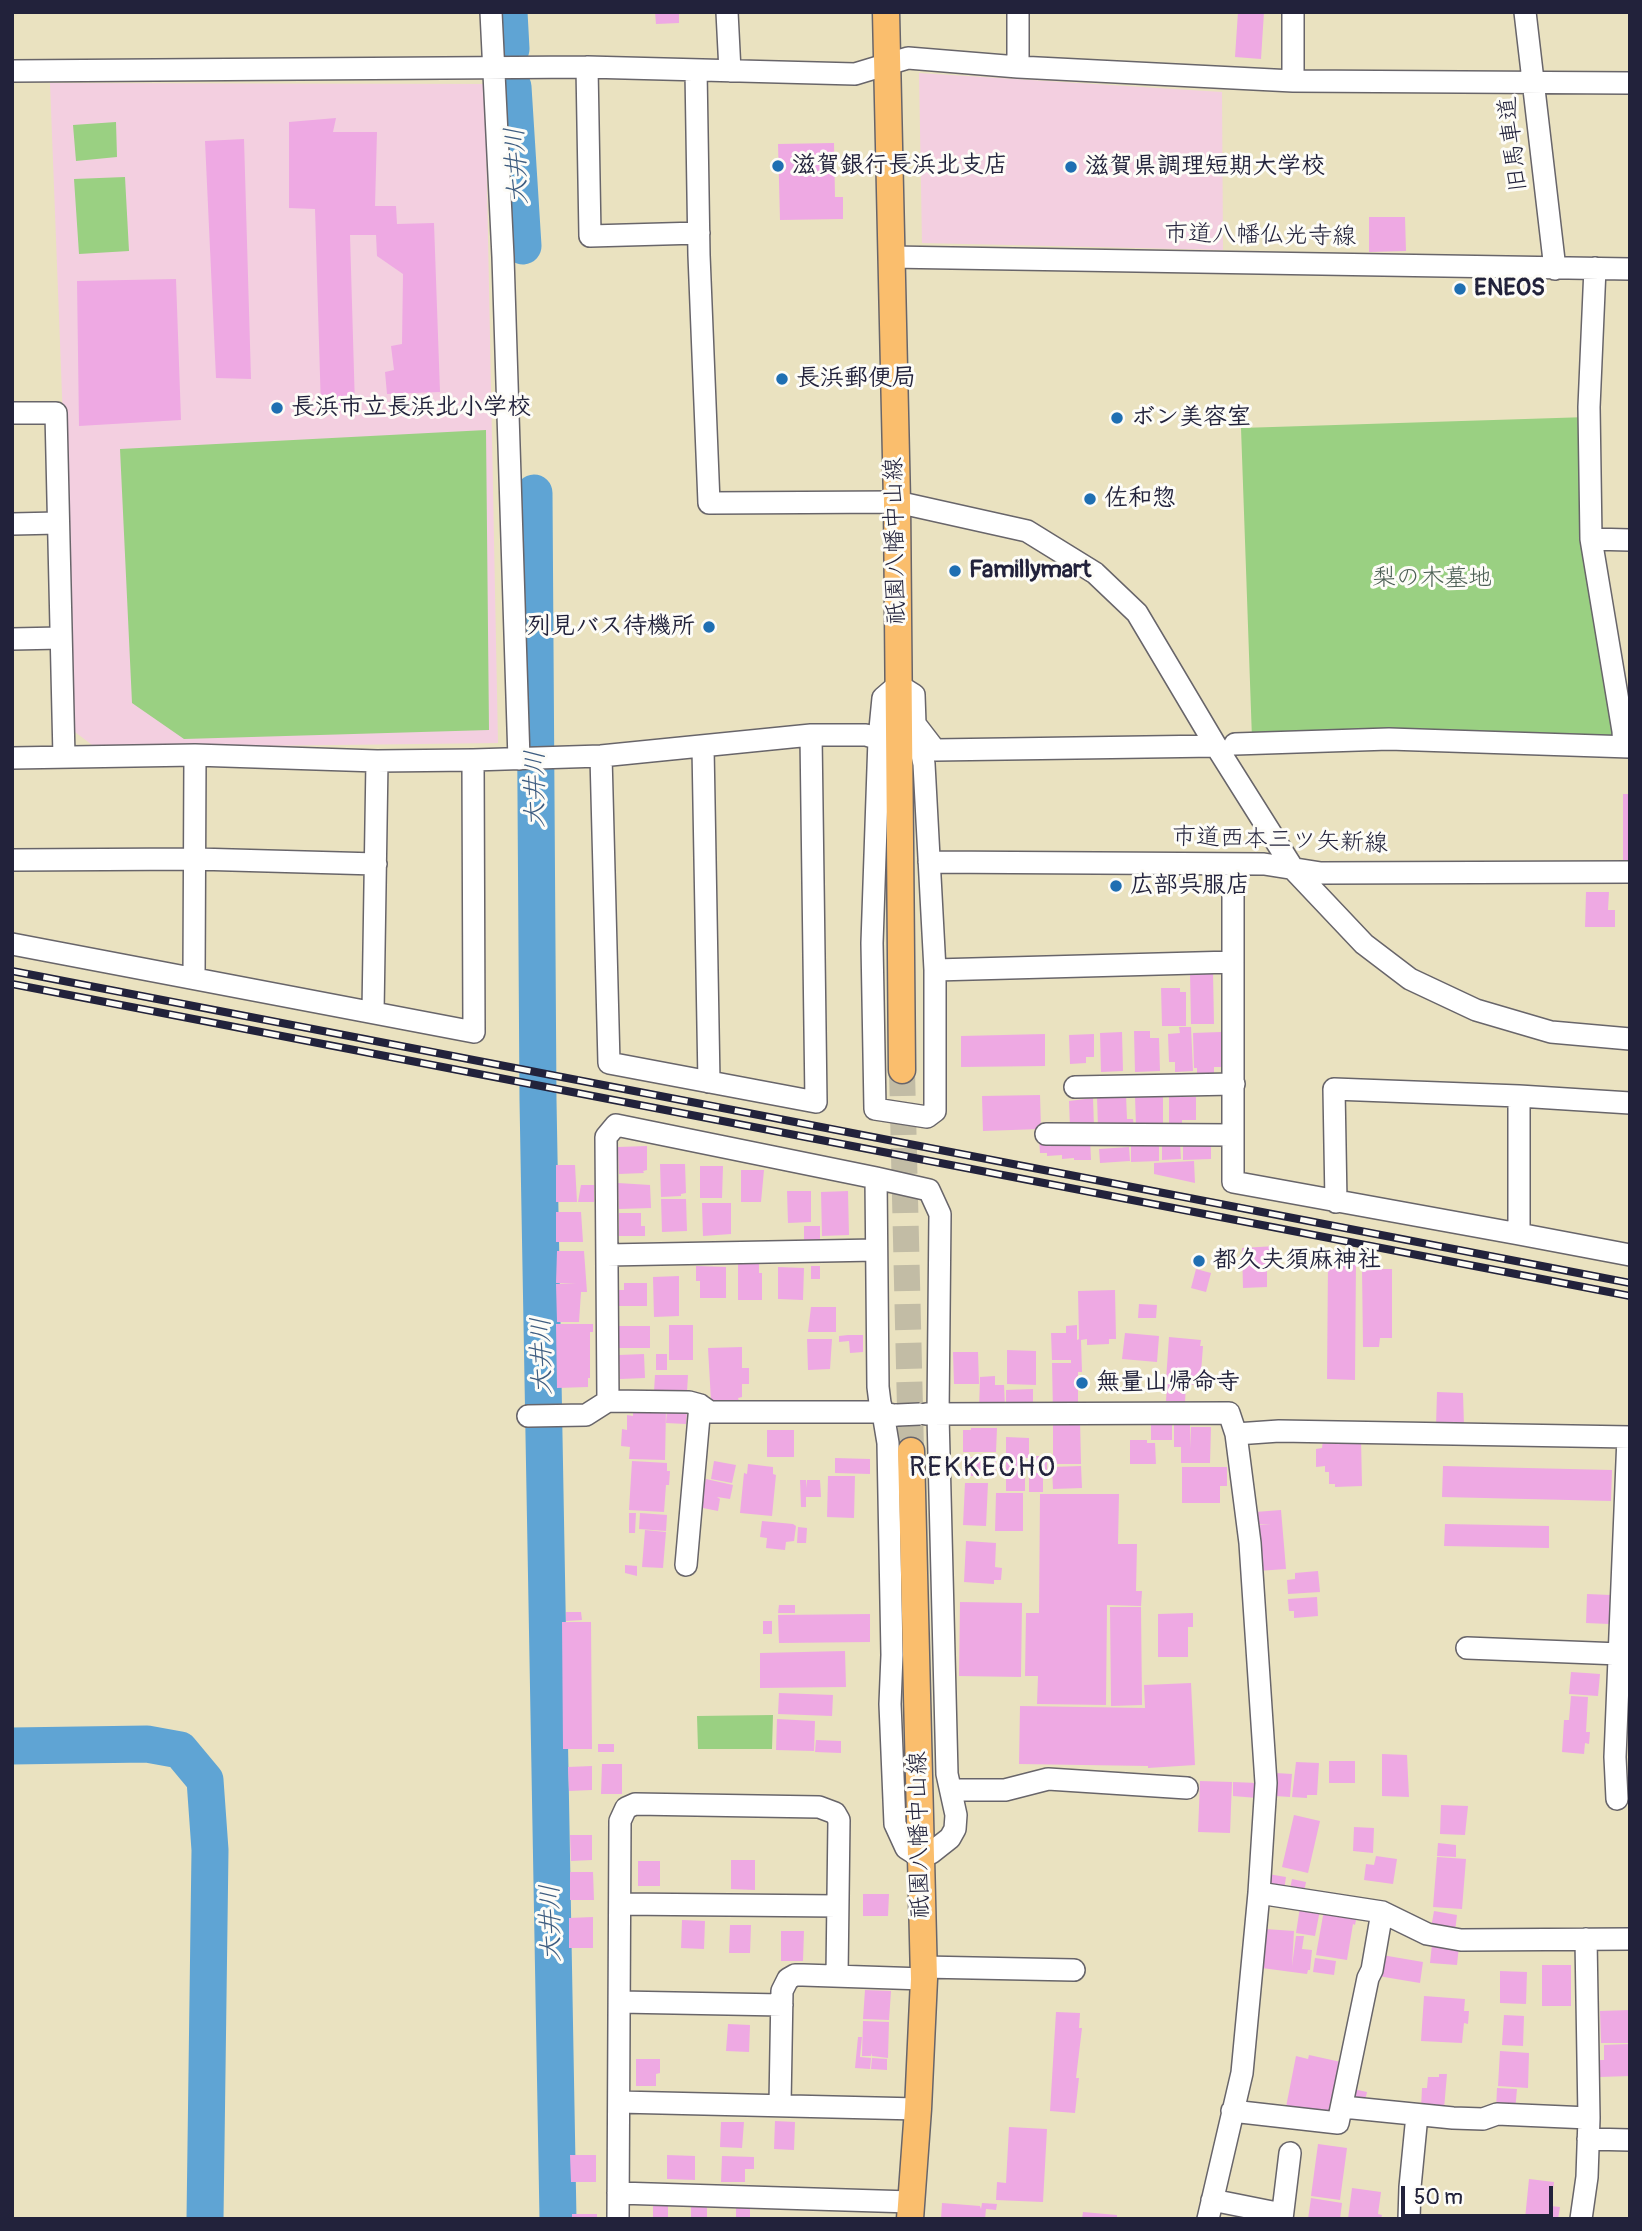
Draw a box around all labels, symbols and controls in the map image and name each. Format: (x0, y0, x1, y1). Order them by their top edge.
street label: 旧馬車道 (1494, 95, 1534, 193)
water label: 大井川 (500, 126, 536, 206)
place label: 滋賀銀行長浜北支店 (792, 152, 1008, 180)
place label: 滋賀県調理短期大学校 (1085, 153, 1325, 181)
marker: 滋賀銀行長浜北支店 (770, 158, 786, 174)
marker: 滋賀県調理短期大学校 (1063, 159, 1079, 175)
street label: 市道八幡仏光寺線 (1164, 220, 1356, 252)
place label: ENEOS (1474, 275, 1545, 303)
marker: ENEOS (1452, 281, 1468, 297)
place label: 長浜郵便局 (796, 365, 916, 393)
marker: 長浜郵便局 (774, 371, 790, 387)
place label: 長浜市立長浜北小学校 (291, 394, 531, 422)
marker: 長浜市立長浜北小学校 (269, 400, 285, 416)
place label: ボン美容室 (1131, 404, 1251, 432)
marker: ボン美容室 (1109, 410, 1125, 426)
street label: 祇園八幡中山線 (880, 457, 912, 625)
place label: 佐和惣 (1104, 485, 1176, 513)
marker: 佐和惣 (1082, 491, 1098, 507)
place label: Famillymart (969, 557, 1091, 585)
marker: Famillymart (947, 563, 963, 579)
park label: 梨の木墓地 (1372, 565, 1492, 593)
place label: 列見バス待機所 (527, 613, 695, 641)
marker: 列見バス待機所 (701, 619, 717, 635)
water label: 大井川 (520, 750, 552, 828)
street label: 市道西本三ツ矢新線 (1172, 823, 1388, 859)
place label: 広部呉服店 (1130, 872, 1250, 900)
marker: 広部呉服店 (1108, 878, 1124, 894)
place label: 都久夫須麻神社 (1213, 1247, 1381, 1275)
marker: 都久夫須麻神社 (1191, 1253, 1207, 1269)
water label: 大井川 (527, 1317, 559, 1395)
place label: 無量山帰命寺 (1096, 1369, 1240, 1397)
marker: 無量山帰命寺 (1074, 1375, 1090, 1391)
district label: REKKECHO (910, 1452, 1056, 1486)
street label: 祇園八幡中山線 (904, 1751, 936, 1919)
water label: 大井川 (536, 1884, 568, 1962)
scale bar (1404, 2172, 1556, 2216)
text: 50 m (1414, 2184, 1463, 2211)

